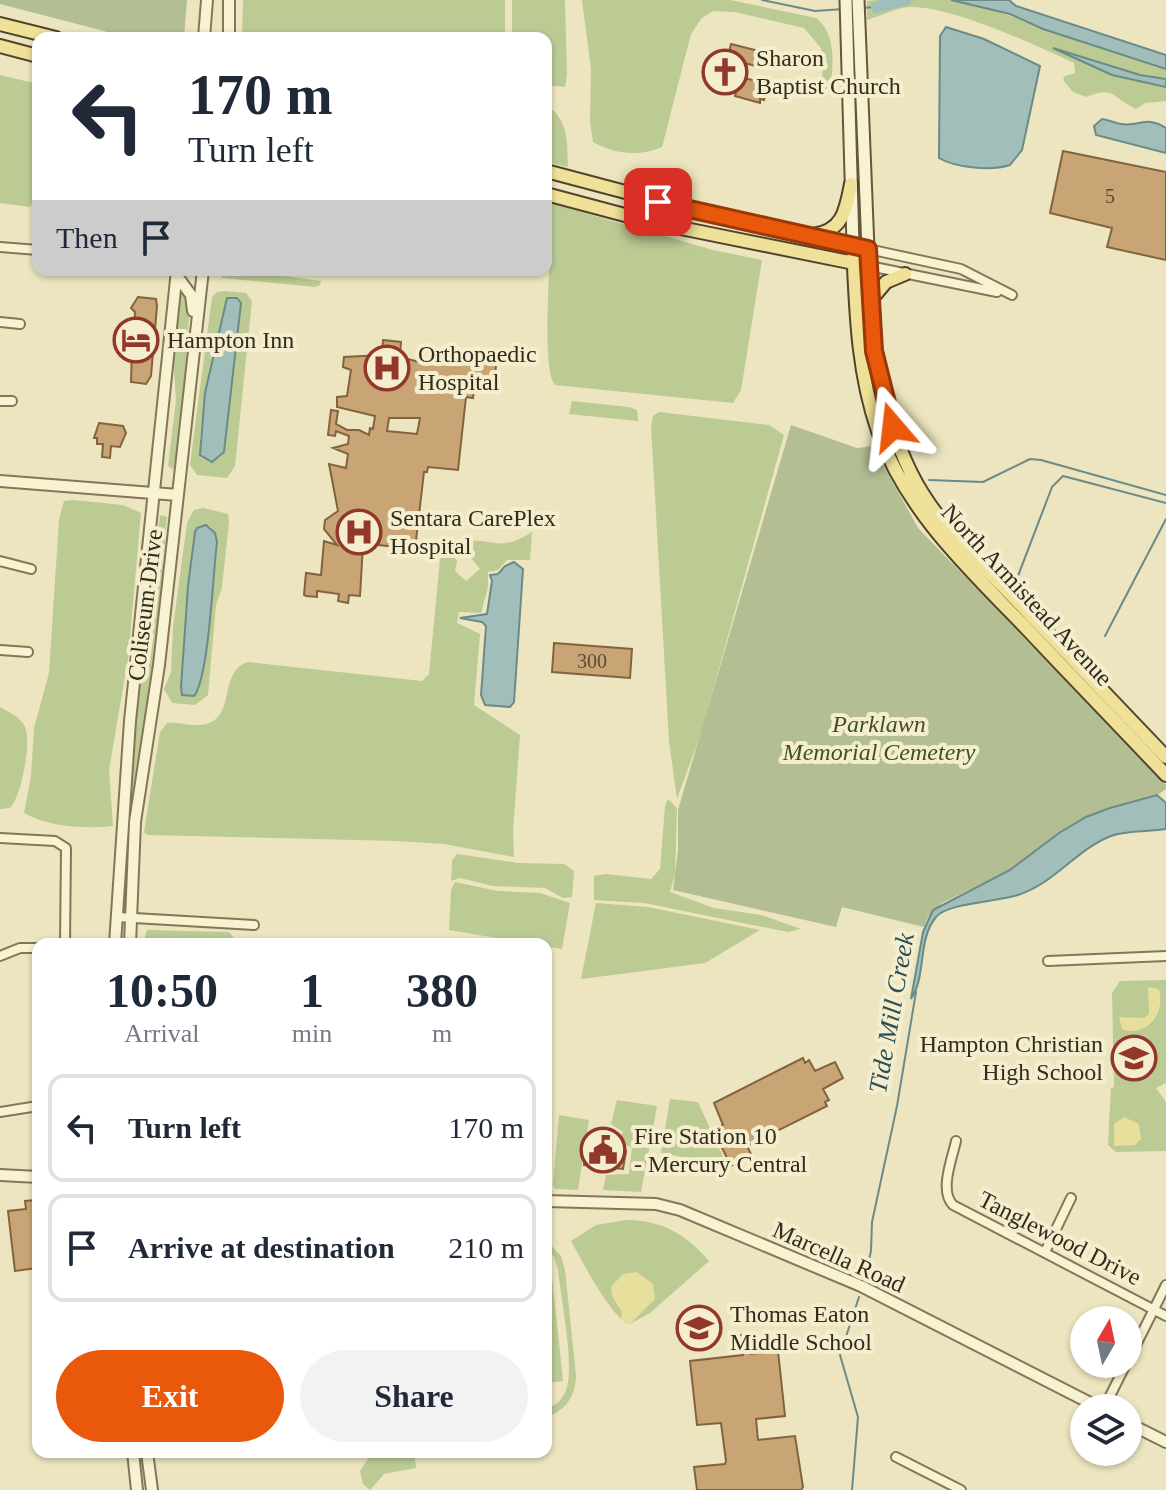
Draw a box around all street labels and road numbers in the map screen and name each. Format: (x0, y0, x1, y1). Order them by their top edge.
street label: North Armistead Avenue (936, 499, 1118, 691)
street label: Coliseum Drive (123, 528, 167, 682)
street label: Tanglewood Drive (974, 1186, 1146, 1290)
street label: Marcella Road (769, 1216, 909, 1298)

